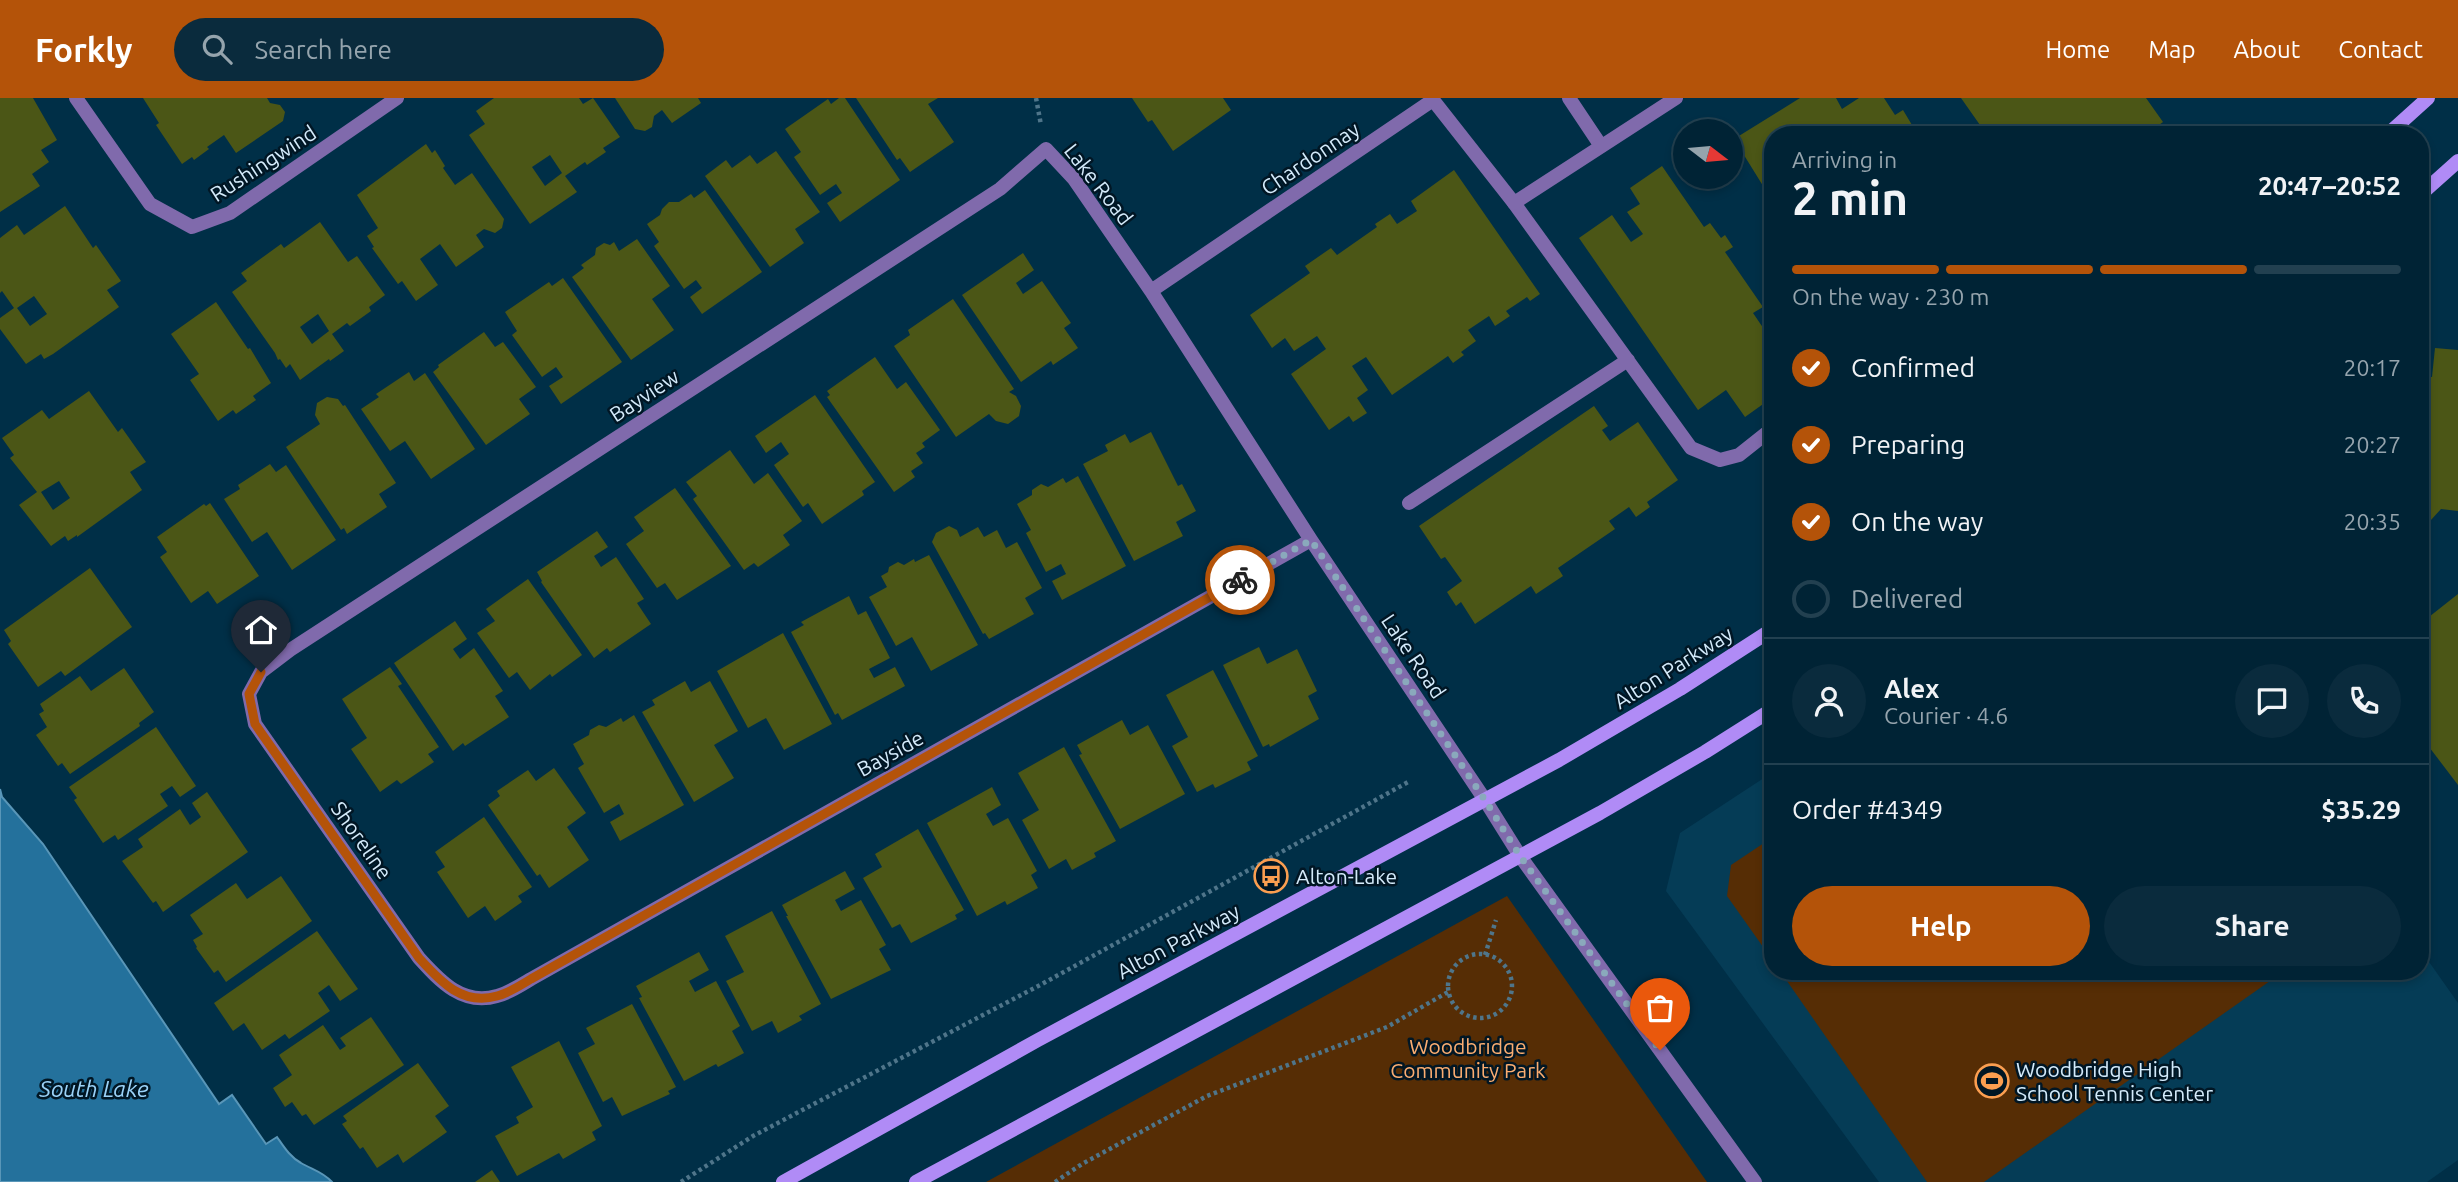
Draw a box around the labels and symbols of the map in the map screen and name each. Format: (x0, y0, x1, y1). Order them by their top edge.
street label: Chardonnay (1256, 116, 1364, 200)
north arrow (1673, 119, 1743, 189)
street label: Rushingwind (206, 120, 320, 206)
street label: Lake Road (1060, 139, 1138, 229)
street label: Bayview (605, 364, 683, 426)
courier (1205, 545, 1275, 615)
pin (231, 600, 291, 672)
street label: Lake Road (1377, 609, 1451, 703)
street label: Alton Parkway (1609, 621, 1737, 713)
street label: Bayside (853, 725, 927, 781)
street label: Shoreline (327, 797, 397, 883)
bus stop icon: Alton-Lake (1252, 857, 1290, 895)
place label: Alton-Lake (1296, 864, 1397, 888)
street label: Alton Parkway (1113, 899, 1243, 983)
pin (1630, 978, 1690, 1050)
park label: Woodbridge Community Park (1390, 1034, 1546, 1082)
place label: Woodbridge High School Tennis Center (2016, 1057, 2213, 1105)
sports icon: Woodbridge High School Tennis Center (1973, 1062, 2011, 1100)
water label: South Lake (38, 1076, 149, 1101)

